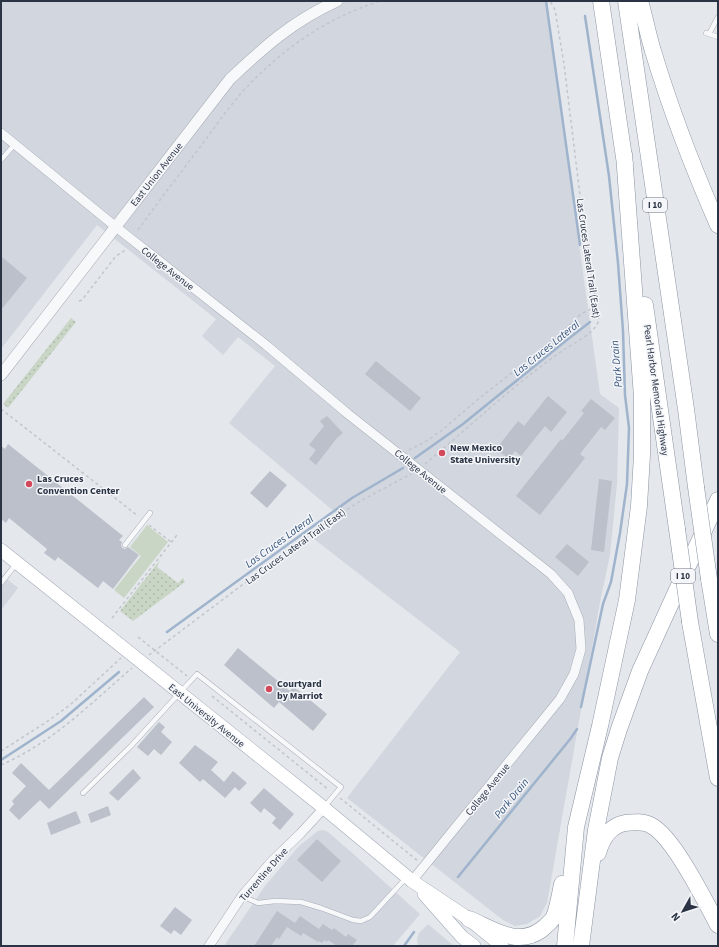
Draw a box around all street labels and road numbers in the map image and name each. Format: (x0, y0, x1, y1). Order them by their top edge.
street label: East Union Avenue (127, 140, 186, 210)
street label: Las Cruces Lateral Trail (East) (573, 197, 603, 319)
road number: I 10 (643, 198, 667, 212)
street label: College Avenue (138, 244, 197, 294)
street label: Pearl Harbor Memorial Highway (640, 324, 672, 457)
street label: College Avenue (391, 446, 450, 497)
street label: Las Cruces Lateral Trail (East) (243, 506, 349, 588)
road number: I 10 (671, 569, 695, 583)
street label: East University Avenue (165, 681, 248, 751)
street label: College Avenue (462, 760, 513, 819)
street label: Turrentine Drive (236, 845, 291, 905)

